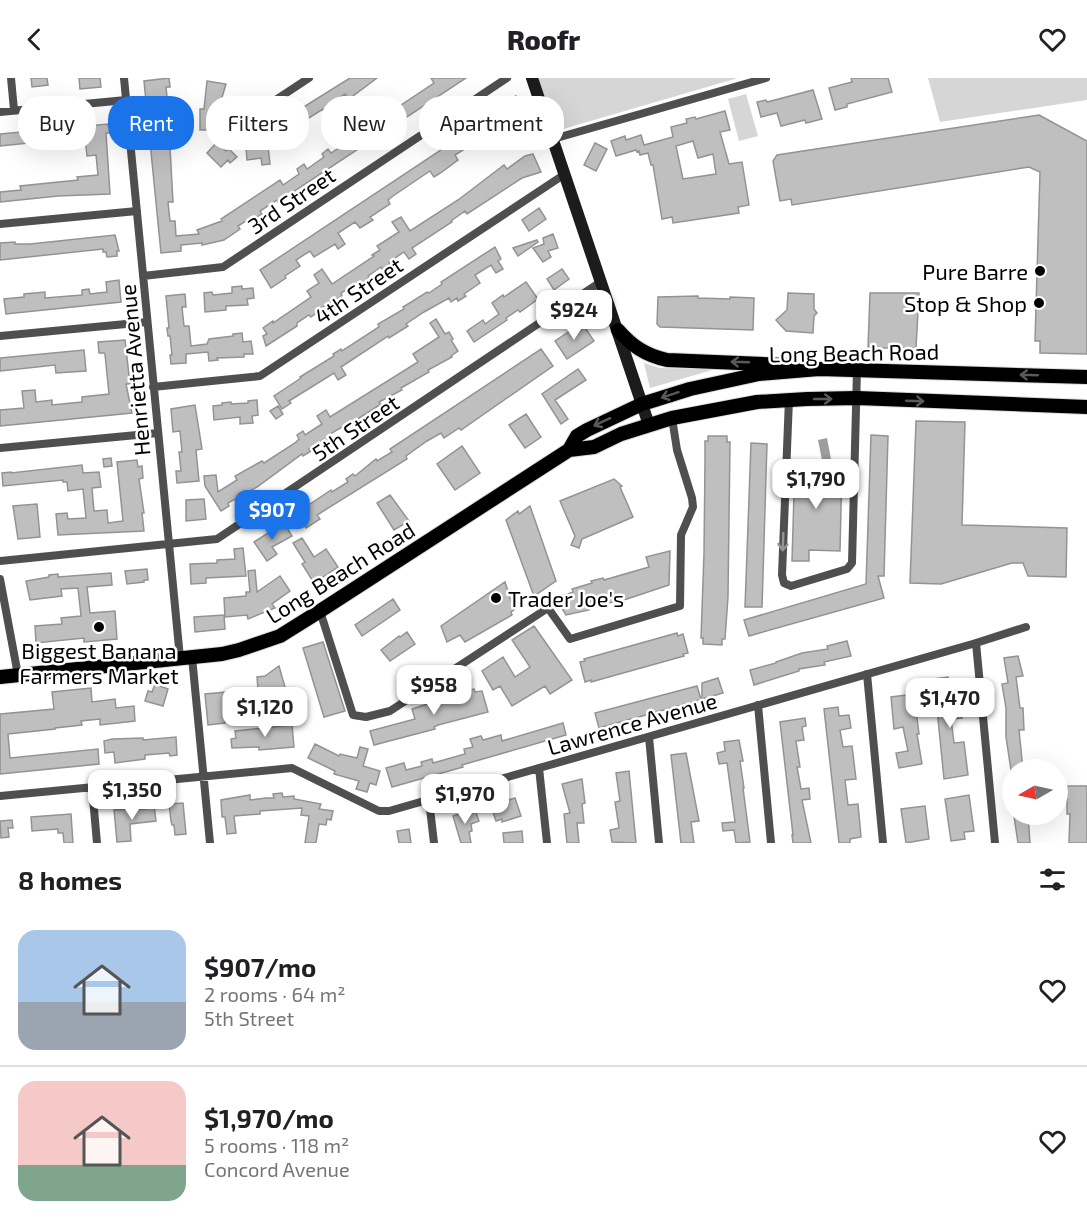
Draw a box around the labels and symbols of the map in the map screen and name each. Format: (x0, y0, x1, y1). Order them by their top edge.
street label: 3rd Street (242, 161, 340, 239)
street label: 4th Street (309, 251, 407, 329)
place label: Pure Barre (922, 258, 1028, 284)
marker: Pure Barre (1033, 264, 1047, 278)
street label: Henrietta Avenue (114, 283, 154, 457)
pin: $924 (538, 290, 610, 341)
place label: Stop & Shop (904, 290, 1027, 316)
marker: Stop & Shop (1032, 296, 1046, 310)
street label: Long Beach Road (769, 338, 939, 366)
one-way arrow (731, 357, 751, 368)
one-way arrow (1019, 369, 1039, 380)
street label: 5th Street (307, 389, 403, 465)
one-way arrow (661, 390, 680, 401)
one-way arrow (812, 393, 832, 404)
one-way arrow (905, 395, 925, 406)
one-way arrow (594, 417, 612, 429)
pin: $1,790 (767, 459, 865, 510)
pin: $907 (236, 490, 308, 541)
street label: Long Beach Road (261, 516, 419, 628)
one-way arrow (778, 531, 789, 551)
place label: Trader Joe's (508, 585, 624, 611)
marker: Trader Joe's (489, 591, 503, 605)
marker: Biggest Banana Farmers Market (92, 620, 106, 634)
place label: Biggest Banana Farmers Market (19, 637, 179, 688)
pin: $958 (398, 665, 470, 716)
pin: $1,470 (901, 678, 999, 729)
street label: Lawrence Avenue (544, 686, 720, 760)
pin: $1,120 (216, 687, 314, 738)
north arrow (1002, 759, 1068, 825)
pin: $1,350 (83, 770, 181, 821)
pin: $1,970 (416, 774, 514, 825)

